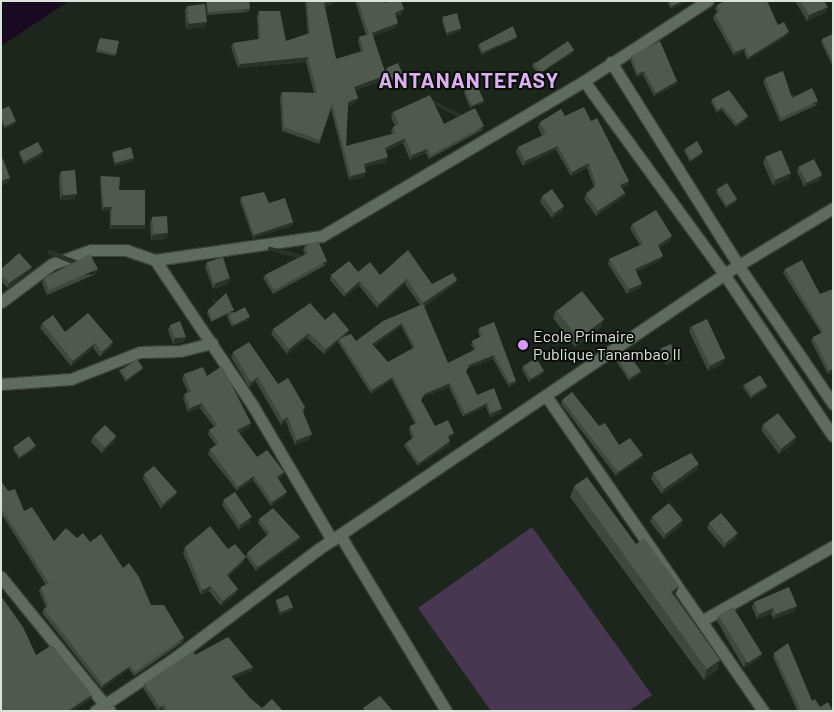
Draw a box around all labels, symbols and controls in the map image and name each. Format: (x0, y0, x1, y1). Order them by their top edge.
district label: ANTANANTEFASY (377, 67, 561, 93)
place label: Ecole Primaire Publique Tanambao II (533, 326, 681, 364)
marker: Ecole Primaire Publique Tanambao II (517, 339, 529, 351)

